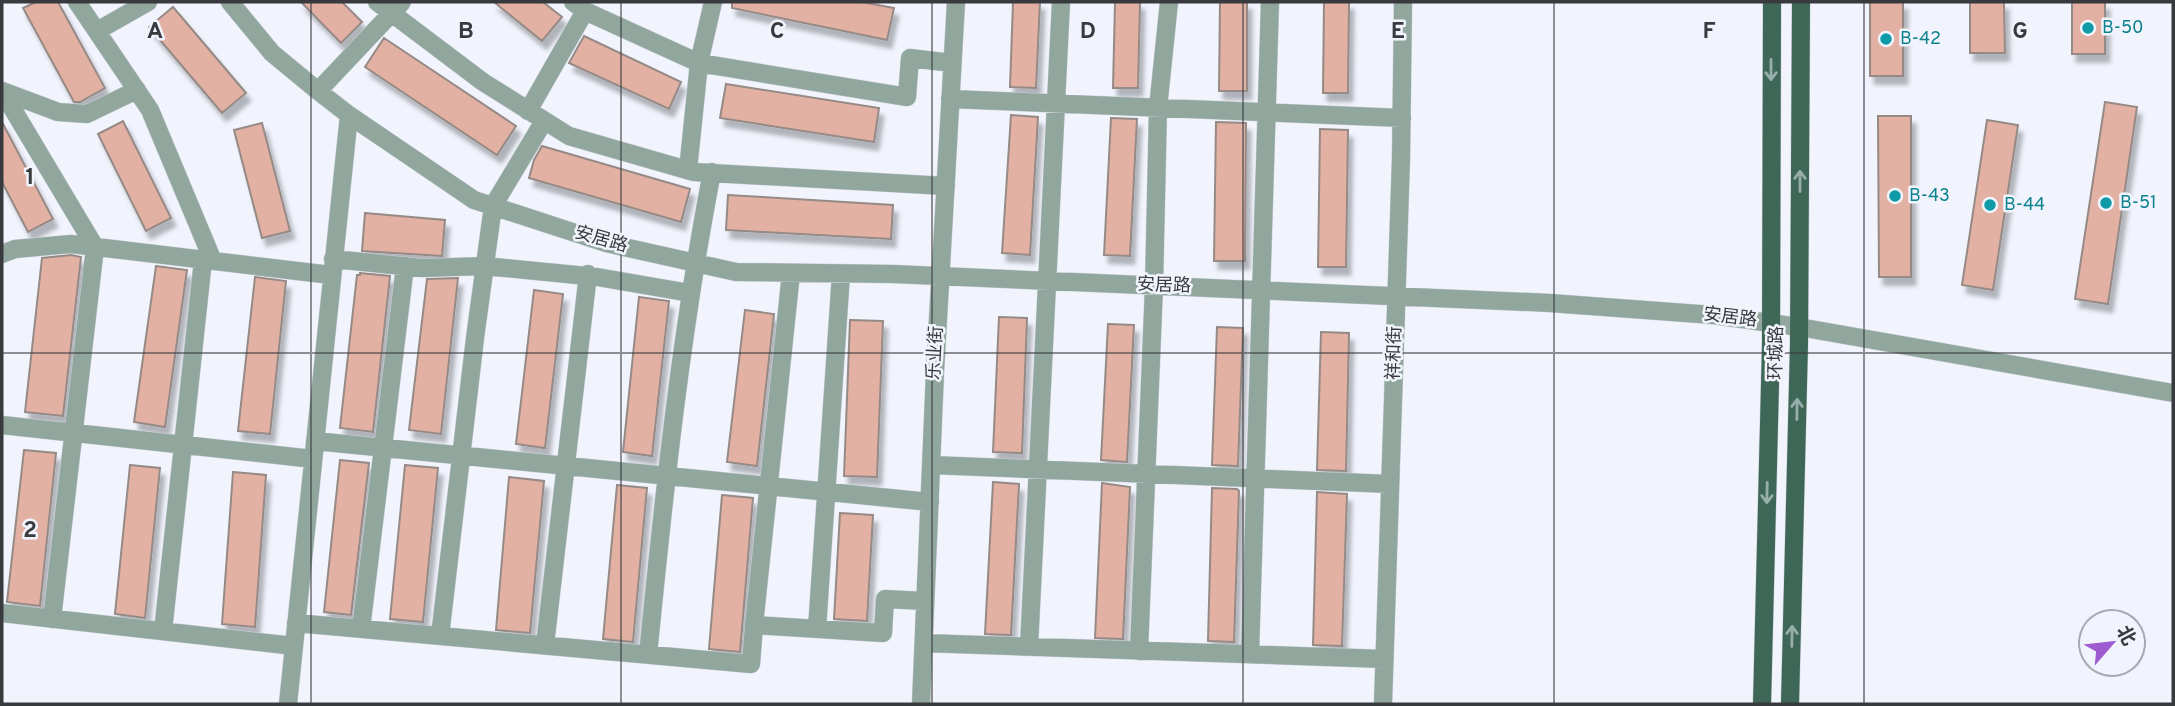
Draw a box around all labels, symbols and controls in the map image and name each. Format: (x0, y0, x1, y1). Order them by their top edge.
place label: B-50 (2102, 17, 2144, 40)
text: A (147, 18, 163, 47)
text: B (458, 18, 474, 47)
text: C (770, 18, 784, 47)
text: D (1080, 18, 1096, 47)
text: E (1391, 18, 1405, 47)
text: F (1702, 18, 1716, 47)
text: G (2012, 18, 2028, 47)
marker: B-50 (2080, 20, 2096, 36)
place label: B-42 (1900, 28, 1941, 51)
marker: B-42 (1878, 31, 1894, 47)
one-way arrow (1764, 58, 1778, 81)
text: 1 (25, 164, 35, 193)
one-way arrow (1793, 170, 1807, 193)
place label: B-43 (1909, 185, 1950, 208)
marker: B-43 (1887, 188, 1903, 204)
place label: B-51 (2120, 192, 2157, 215)
place label: B-44 (2004, 194, 2045, 217)
marker: B-51 (2098, 195, 2114, 211)
marker: B-44 (1982, 197, 1998, 213)
street label: 安居路 (572, 222, 630, 258)
street label: 安居路 (1137, 274, 1191, 298)
street label: 安居路 (1702, 303, 1758, 333)
street label: 乐业街 (923, 325, 949, 381)
street label: 祥和街 (1383, 326, 1407, 380)
street label: 环城路 (1765, 326, 1789, 380)
one-way arrow (1791, 397, 1804, 420)
one-way arrow (1761, 482, 1774, 505)
text: 2 (23, 517, 37, 546)
north arrow (2077, 608, 2147, 678)
text: 北 (2110, 622, 2140, 650)
one-way arrow (1785, 625, 1798, 648)

